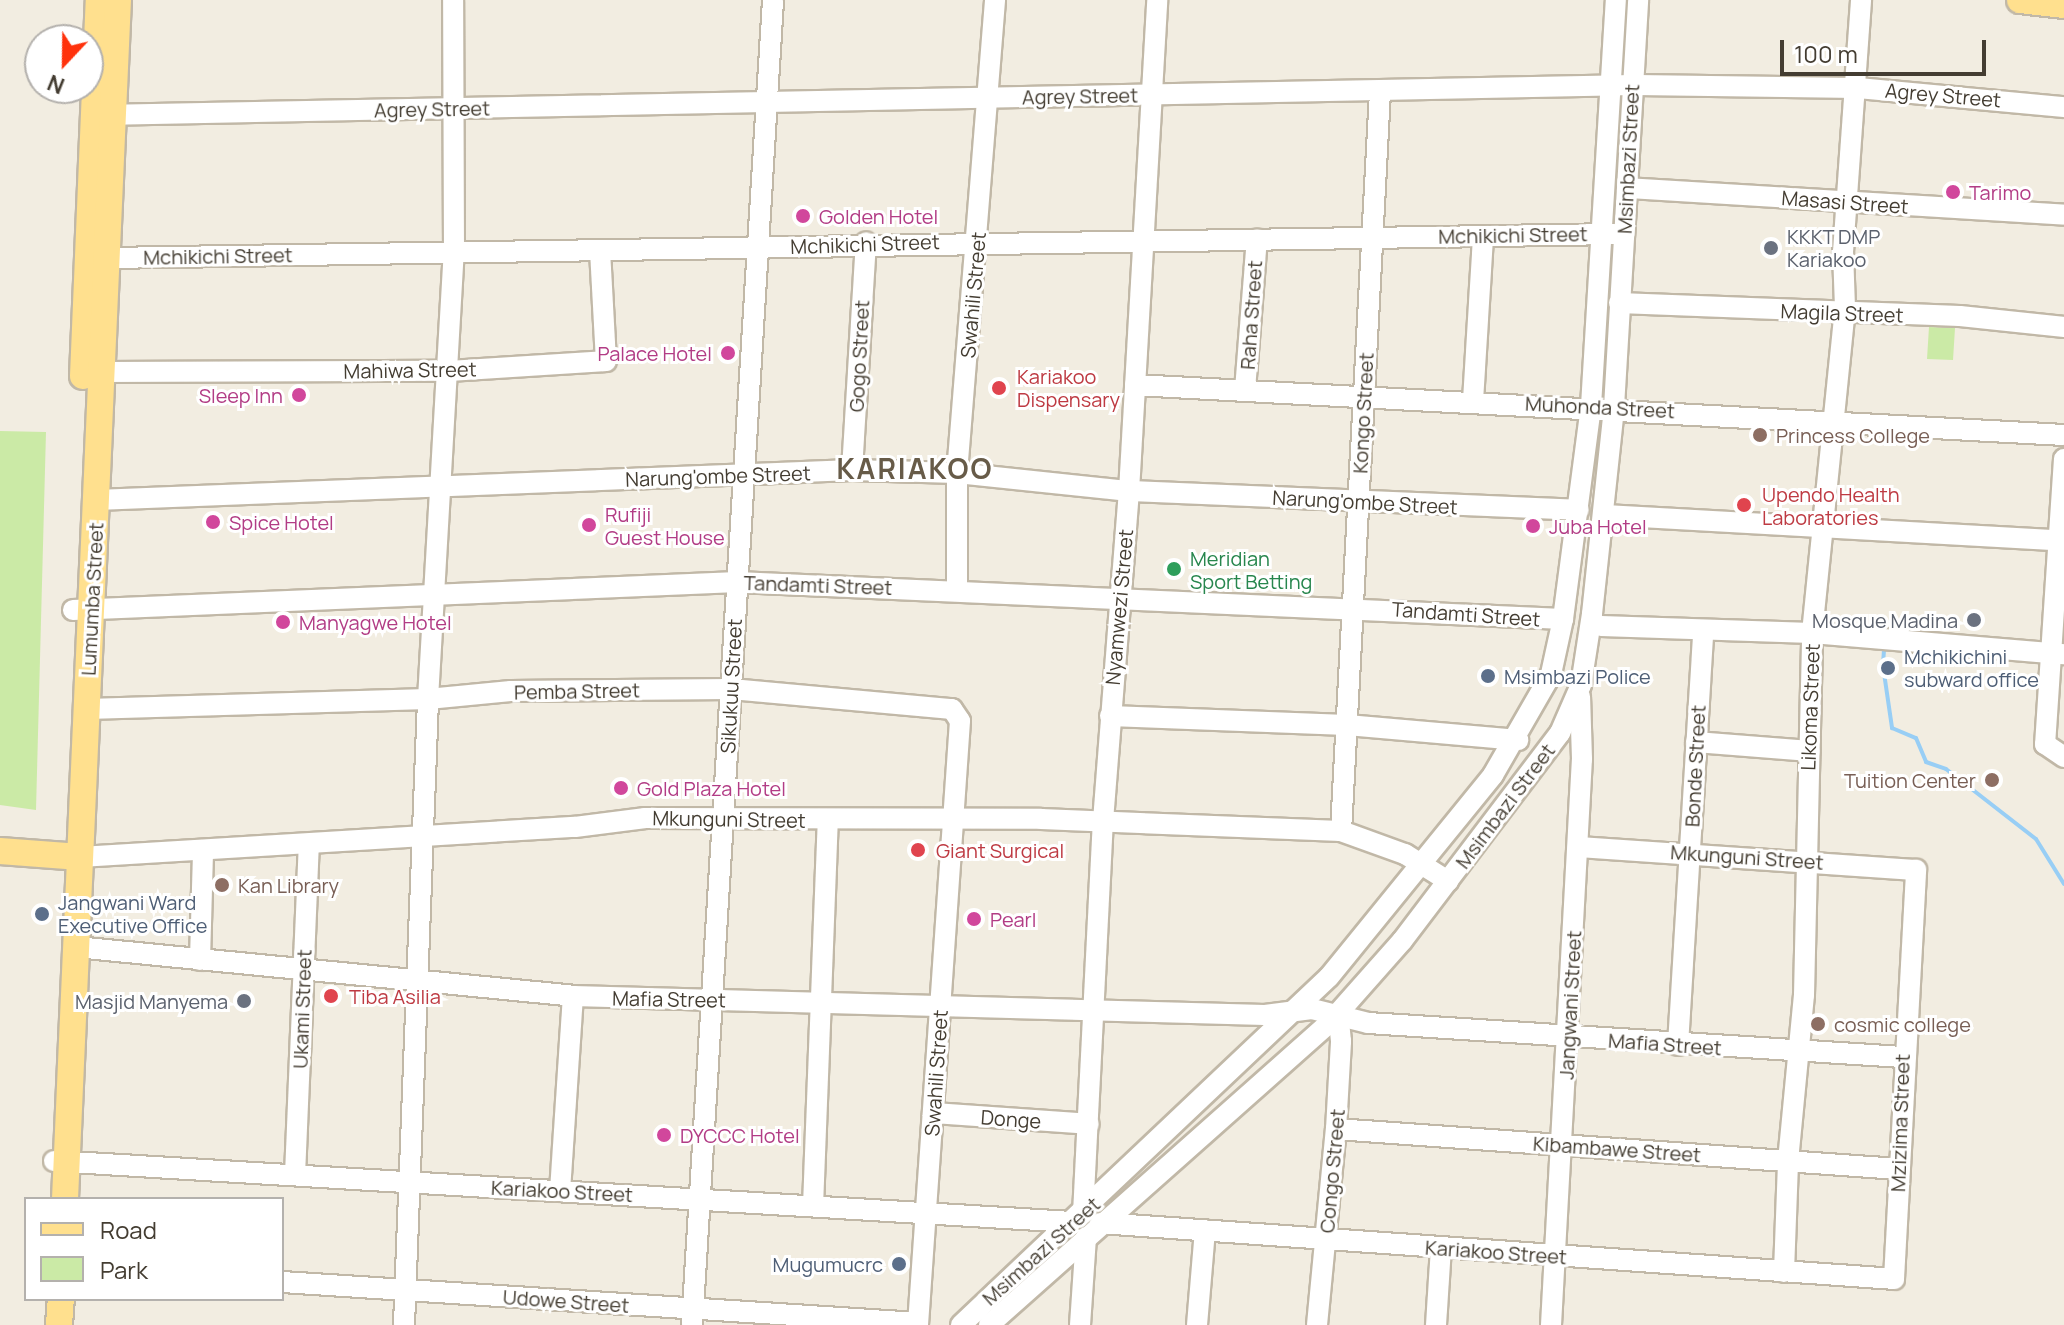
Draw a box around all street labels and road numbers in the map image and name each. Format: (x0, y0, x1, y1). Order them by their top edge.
street label: Agrey Street (1884, 78, 2002, 112)
street label: Agrey Street (1022, 83, 1138, 109)
street label: Msimbazi Street (1612, 84, 1644, 234)
street label: Agrey Street (374, 96, 490, 122)
street label: Masasi Street (1781, 186, 1909, 218)
street label: Mchikichi Street (1438, 222, 1588, 248)
street label: Mchikichi Street (790, 229, 940, 259)
street label: Swahili Street (956, 231, 990, 359)
street label: Mchikichi Street (143, 243, 293, 269)
street label: Raha Street (1235, 260, 1267, 370)
street label: Gogo Street (844, 299, 874, 413)
street label: Magila Street (1780, 299, 1904, 327)
street label: Kongo Street (1348, 352, 1378, 474)
street label: Mahiwa Street (343, 357, 477, 383)
street label: Muhonda Street (1525, 391, 1675, 423)
street label: Narung'ombe Street (625, 461, 811, 491)
street label: Narung'ombe Street (1272, 485, 1458, 519)
street label: Lumumba Street (76, 522, 108, 676)
street label: Nyamwezi Street (1100, 528, 1138, 686)
street label: Tandamti Street (743, 570, 893, 600)
street label: Tandamti Street (1391, 597, 1541, 631)
street label: Sikukuu Street (715, 618, 747, 754)
street label: Likoma Street (1796, 643, 1824, 771)
street label: Pemba Street (514, 678, 640, 704)
street label: Bonde Street (1680, 704, 1710, 828)
street label: Msimbazi Street (1450, 739, 1560, 873)
street label: Mkunguni Street (652, 806, 806, 832)
street label: Mkunguni Street (1670, 840, 1824, 874)
street label: Jangwani Street (1554, 930, 1586, 1080)
street label: Ukami Street (288, 949, 316, 1069)
street label: Mafia Street (612, 986, 726, 1012)
street label: Swahili Street (920, 1009, 952, 1137)
street label: Mafia Street (1607, 1028, 1723, 1060)
street label: Mzizima Street (1886, 1054, 1914, 1192)
street label: Donge (980, 1105, 1042, 1133)
street label: Congo Street (1315, 1108, 1349, 1234)
street label: Kibambawe Street (1532, 1131, 1702, 1167)
street label: Kariakoo Street (490, 1175, 634, 1207)
street label: Msimbazi Street (977, 1192, 1105, 1310)
street label: Kariakoo Street (1424, 1235, 1568, 1269)
street label: Udowe Street (502, 1285, 630, 1317)

